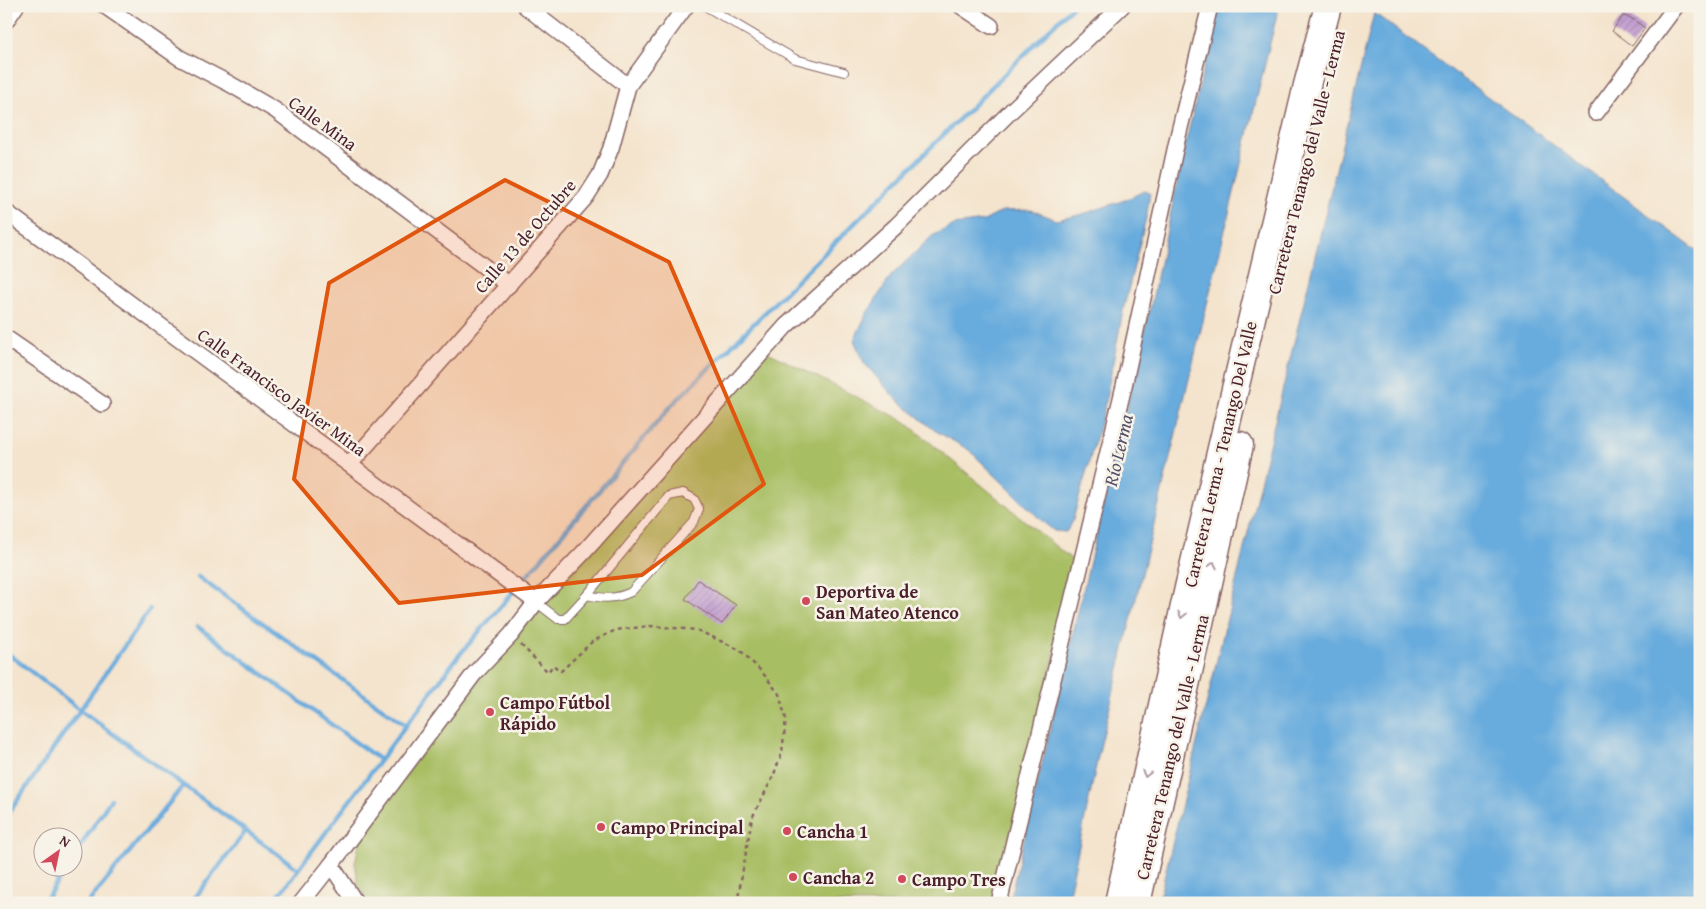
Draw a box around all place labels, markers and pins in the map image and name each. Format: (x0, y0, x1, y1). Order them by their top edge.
place label: Deportiva de San Mateo Atenco (816, 578, 959, 626)
marker: Deportiva de San Mateo Atenco (800, 595, 812, 607)
place label: Campo Fútbol Rápido (500, 689, 610, 737)
marker: Campo Fútbol Rápido (484, 706, 496, 718)
place label: Campo Principal (611, 814, 744, 841)
place label: Cancha 1 (797, 818, 868, 845)
marker: Campo Principal (595, 821, 607, 833)
marker: Cancha 1 (781, 825, 793, 837)
place label: Cancha 2 (803, 864, 874, 891)
place label: Campo Tres (912, 866, 1006, 893)
marker: Cancha 2 (787, 871, 799, 883)
marker: Campo Tres (896, 873, 908, 885)

